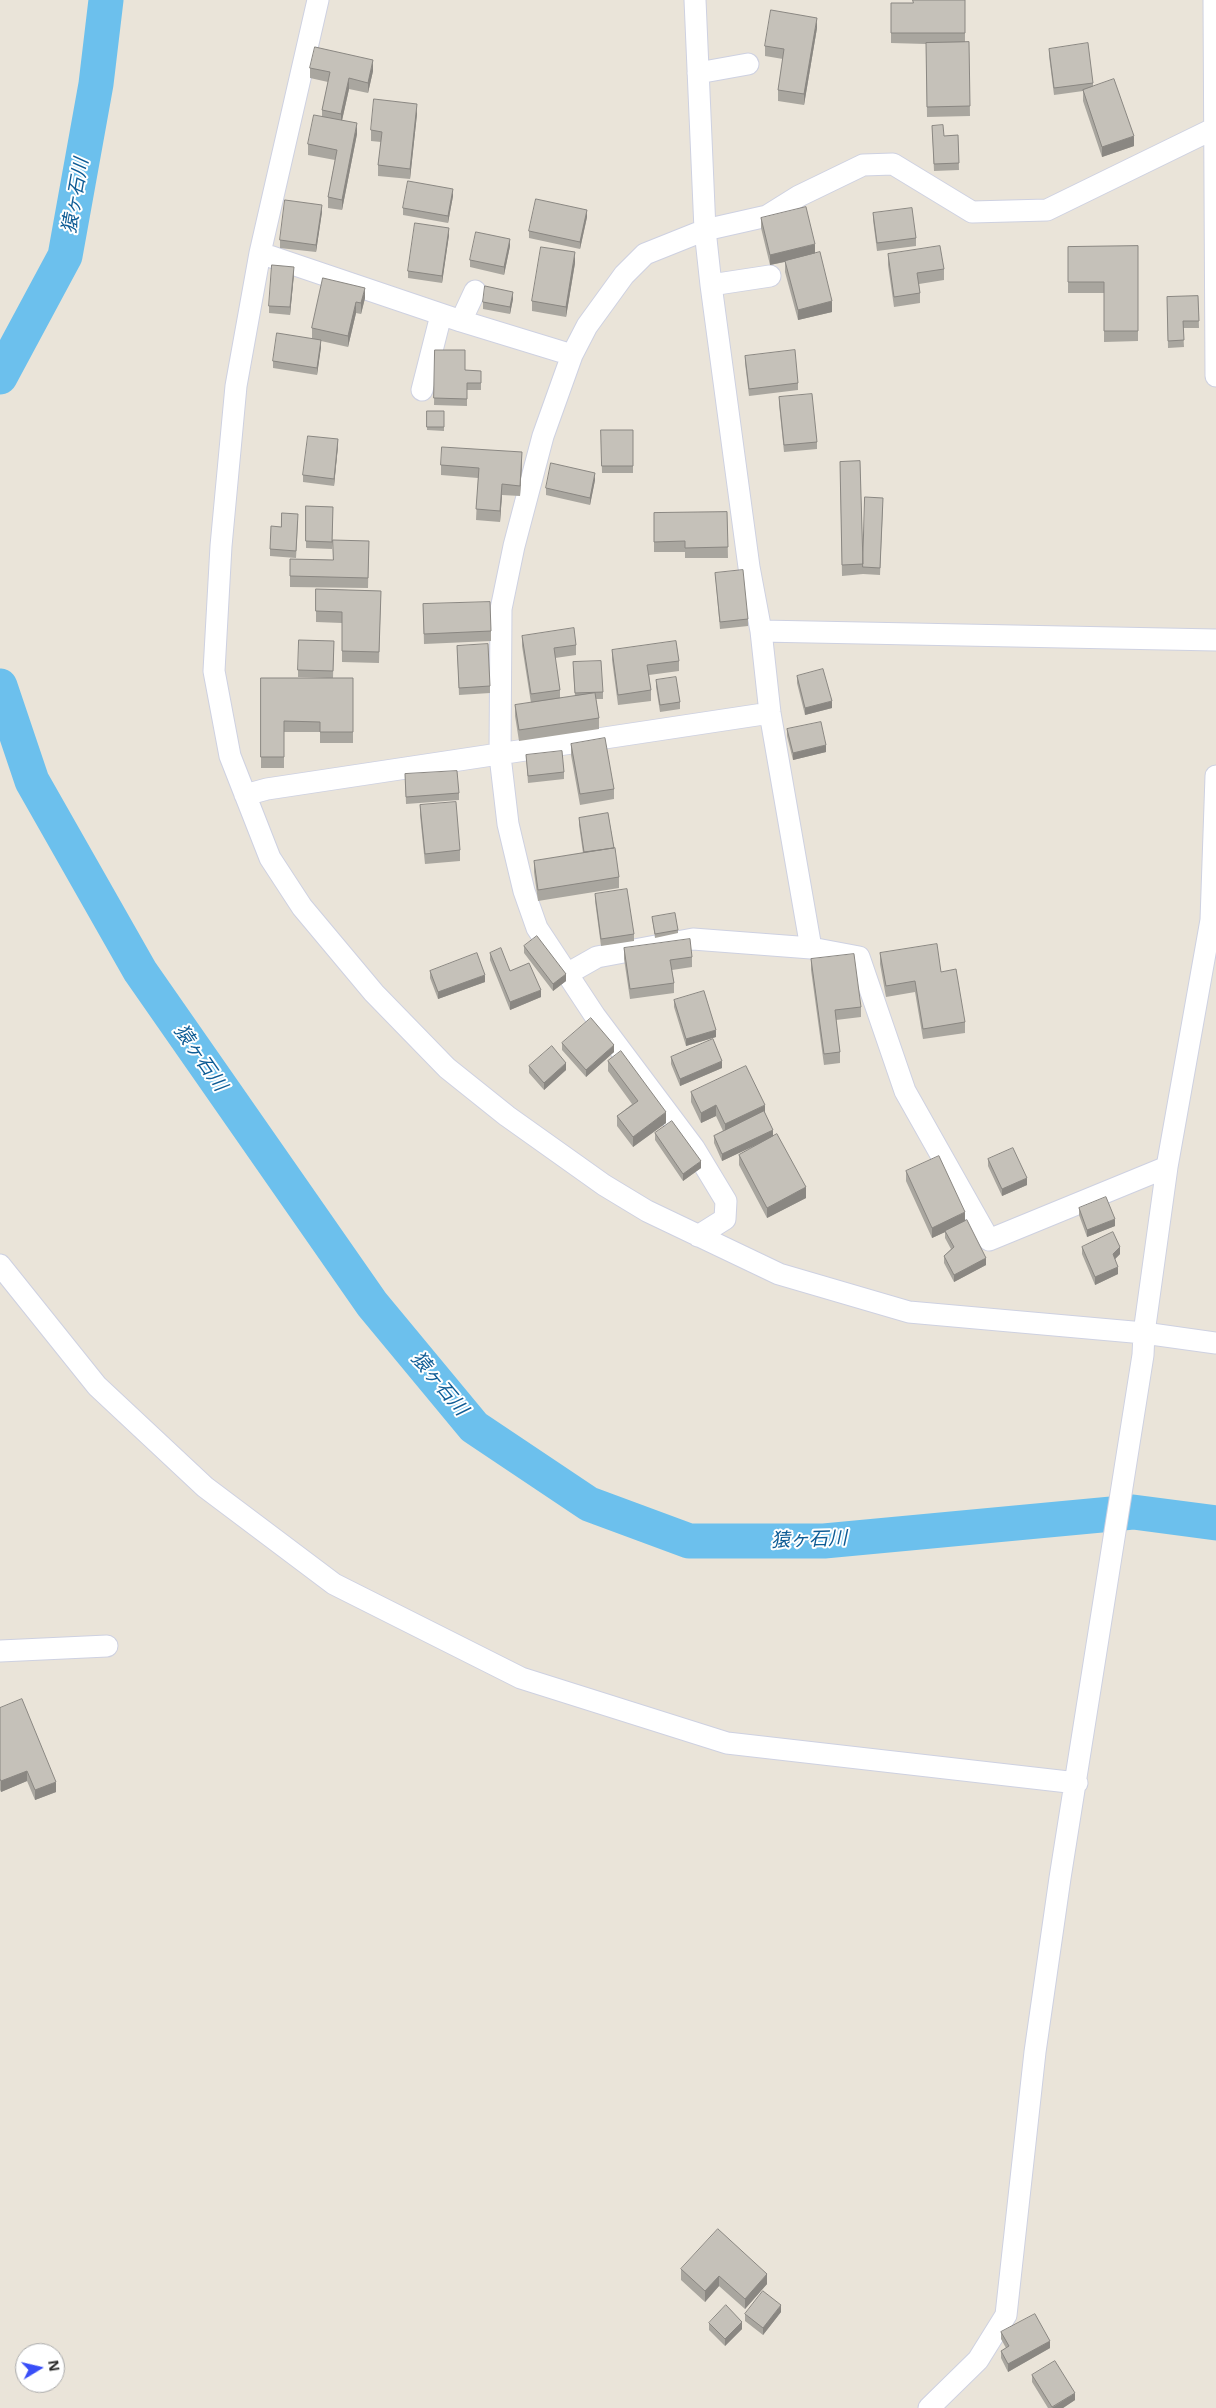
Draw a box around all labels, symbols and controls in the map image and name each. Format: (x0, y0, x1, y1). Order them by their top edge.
water label: 猿ヶ石川 (58, 157, 94, 235)
water label: 猿ヶ石川 (169, 1020, 231, 1096)
water label: 猿ヶ石川 (406, 1348, 472, 1420)
water label: 猿ヶ石川 (771, 1527, 847, 1553)
north arrow (15, 2343, 65, 2393)
text: N (44, 2359, 65, 2373)

